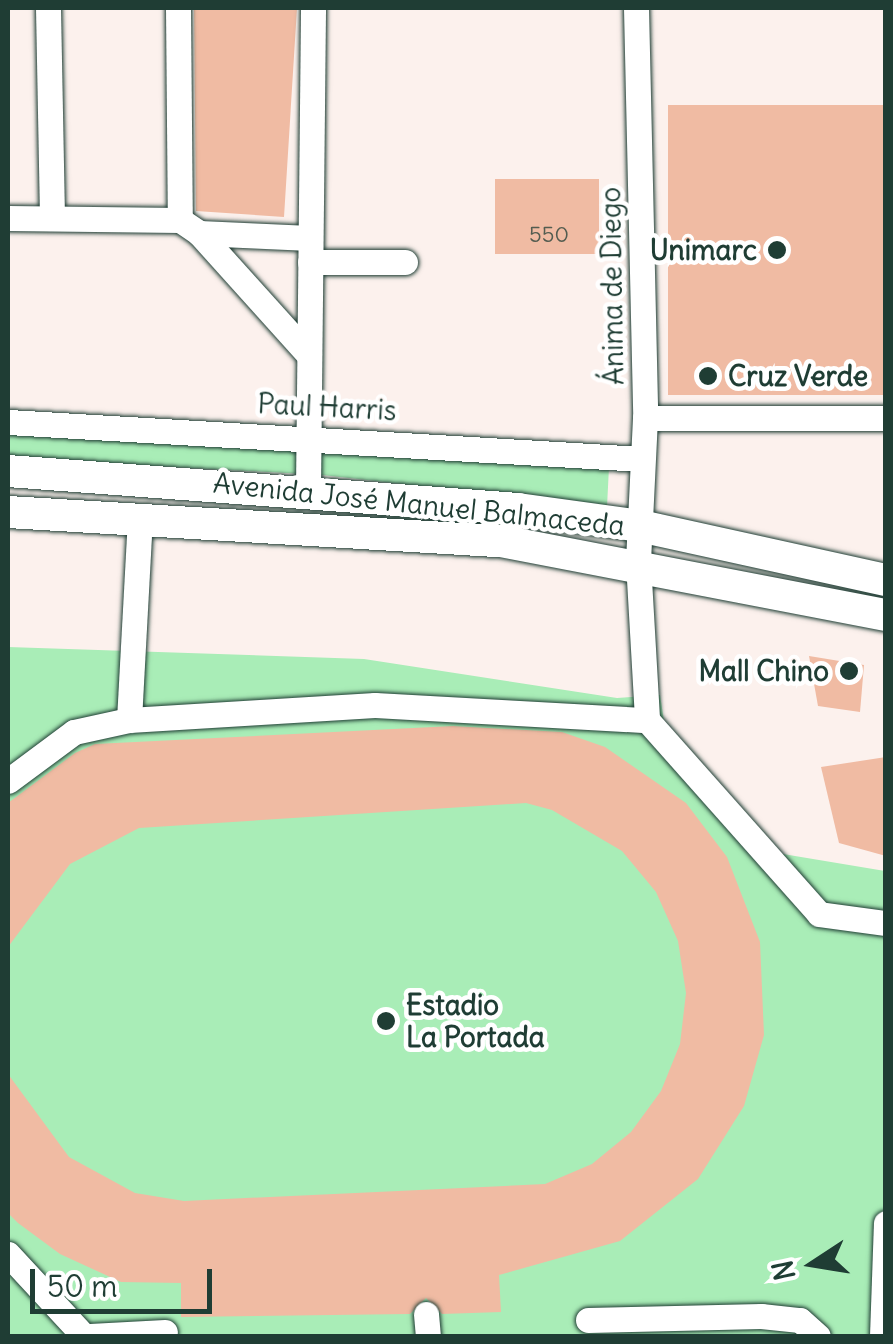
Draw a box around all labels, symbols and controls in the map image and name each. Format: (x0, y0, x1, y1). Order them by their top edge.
street label: Ánima de Diego (593, 187, 631, 385)
house number: 550 (529, 222, 569, 248)
place label: Unimarc (650, 233, 757, 267)
marker: Unimarc (766, 239, 788, 261)
place label: Cruz Verde (728, 359, 868, 393)
marker: Cruz Verde (697, 365, 719, 387)
street label: Paul Harris (257, 387, 397, 427)
street label: Avenida José Manuel Balmaceda (212, 466, 626, 542)
place label: Mall Chino (698, 654, 829, 688)
marker: Mall Chino (838, 660, 860, 682)
place label: Estadio La Portada (406, 988, 545, 1054)
marker: Estadio La Portada (375, 1010, 397, 1032)
north arrow (763, 1214, 863, 1314)
scale bar (35, 1249, 218, 1311)
text: N (764, 1257, 803, 1283)
text: 50 m (47, 1267, 117, 1305)

